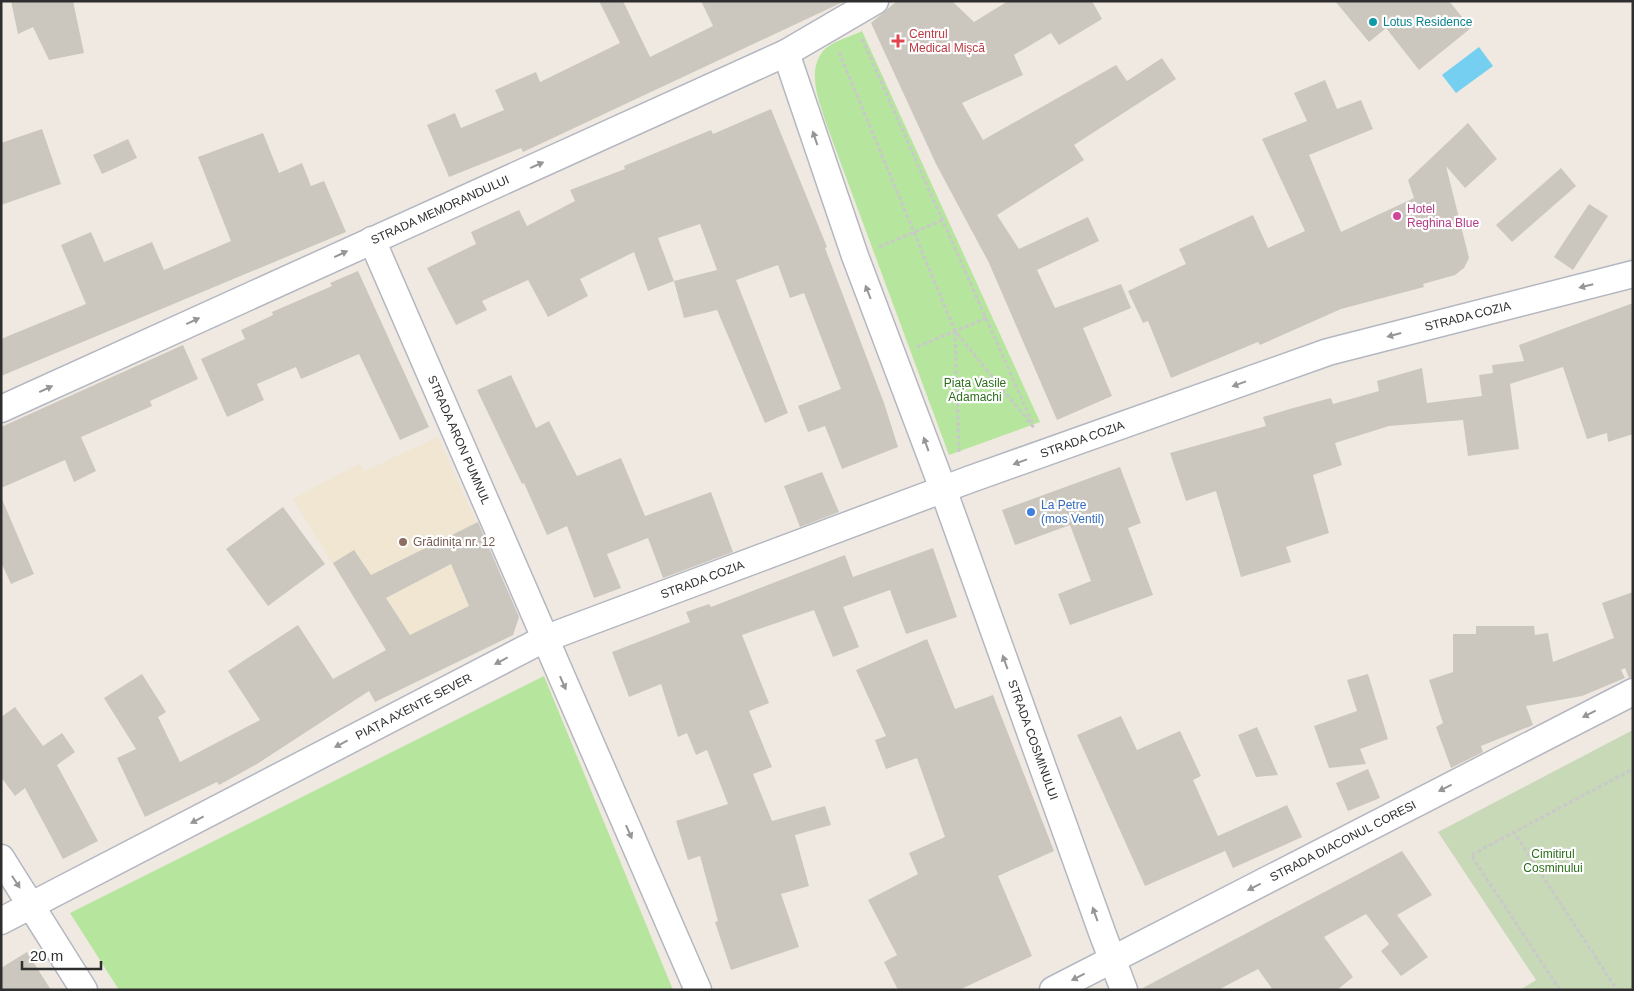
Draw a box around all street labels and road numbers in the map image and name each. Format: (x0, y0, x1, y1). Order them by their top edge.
street label: STRADA MEMORANDULUI (369, 173, 511, 247)
street label: STRADA COZIA (1423, 299, 1512, 334)
street label: STRADA ARON PUMNUL (425, 373, 493, 507)
street label: STRADA COZIA (1038, 418, 1126, 461)
street label: STRADA COZIA (659, 558, 746, 602)
street label: PIAȚA AXENTE SEVER (353, 671, 474, 743)
street label: STRADA COSMINULUI (1005, 678, 1061, 802)
street label: STRADA DIACONUL CORESI (1268, 798, 1418, 884)

